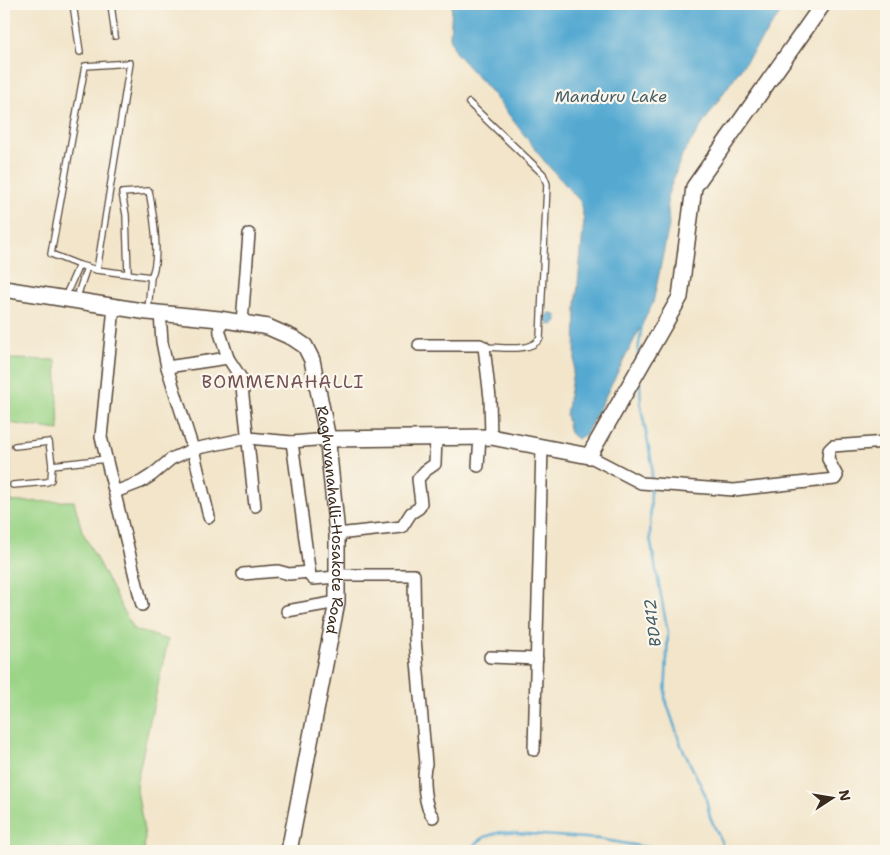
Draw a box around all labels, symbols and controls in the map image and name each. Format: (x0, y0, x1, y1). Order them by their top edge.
water label: Manduru Lake (555, 86, 667, 107)
district label: BOMMENAHALLI (202, 370, 364, 394)
street label: Raghuvanahalli-Hosakote Road (312, 404, 347, 636)
water label: BD412 (639, 598, 666, 648)
north arrow (808, 772, 858, 822)
text: N (835, 788, 855, 803)

